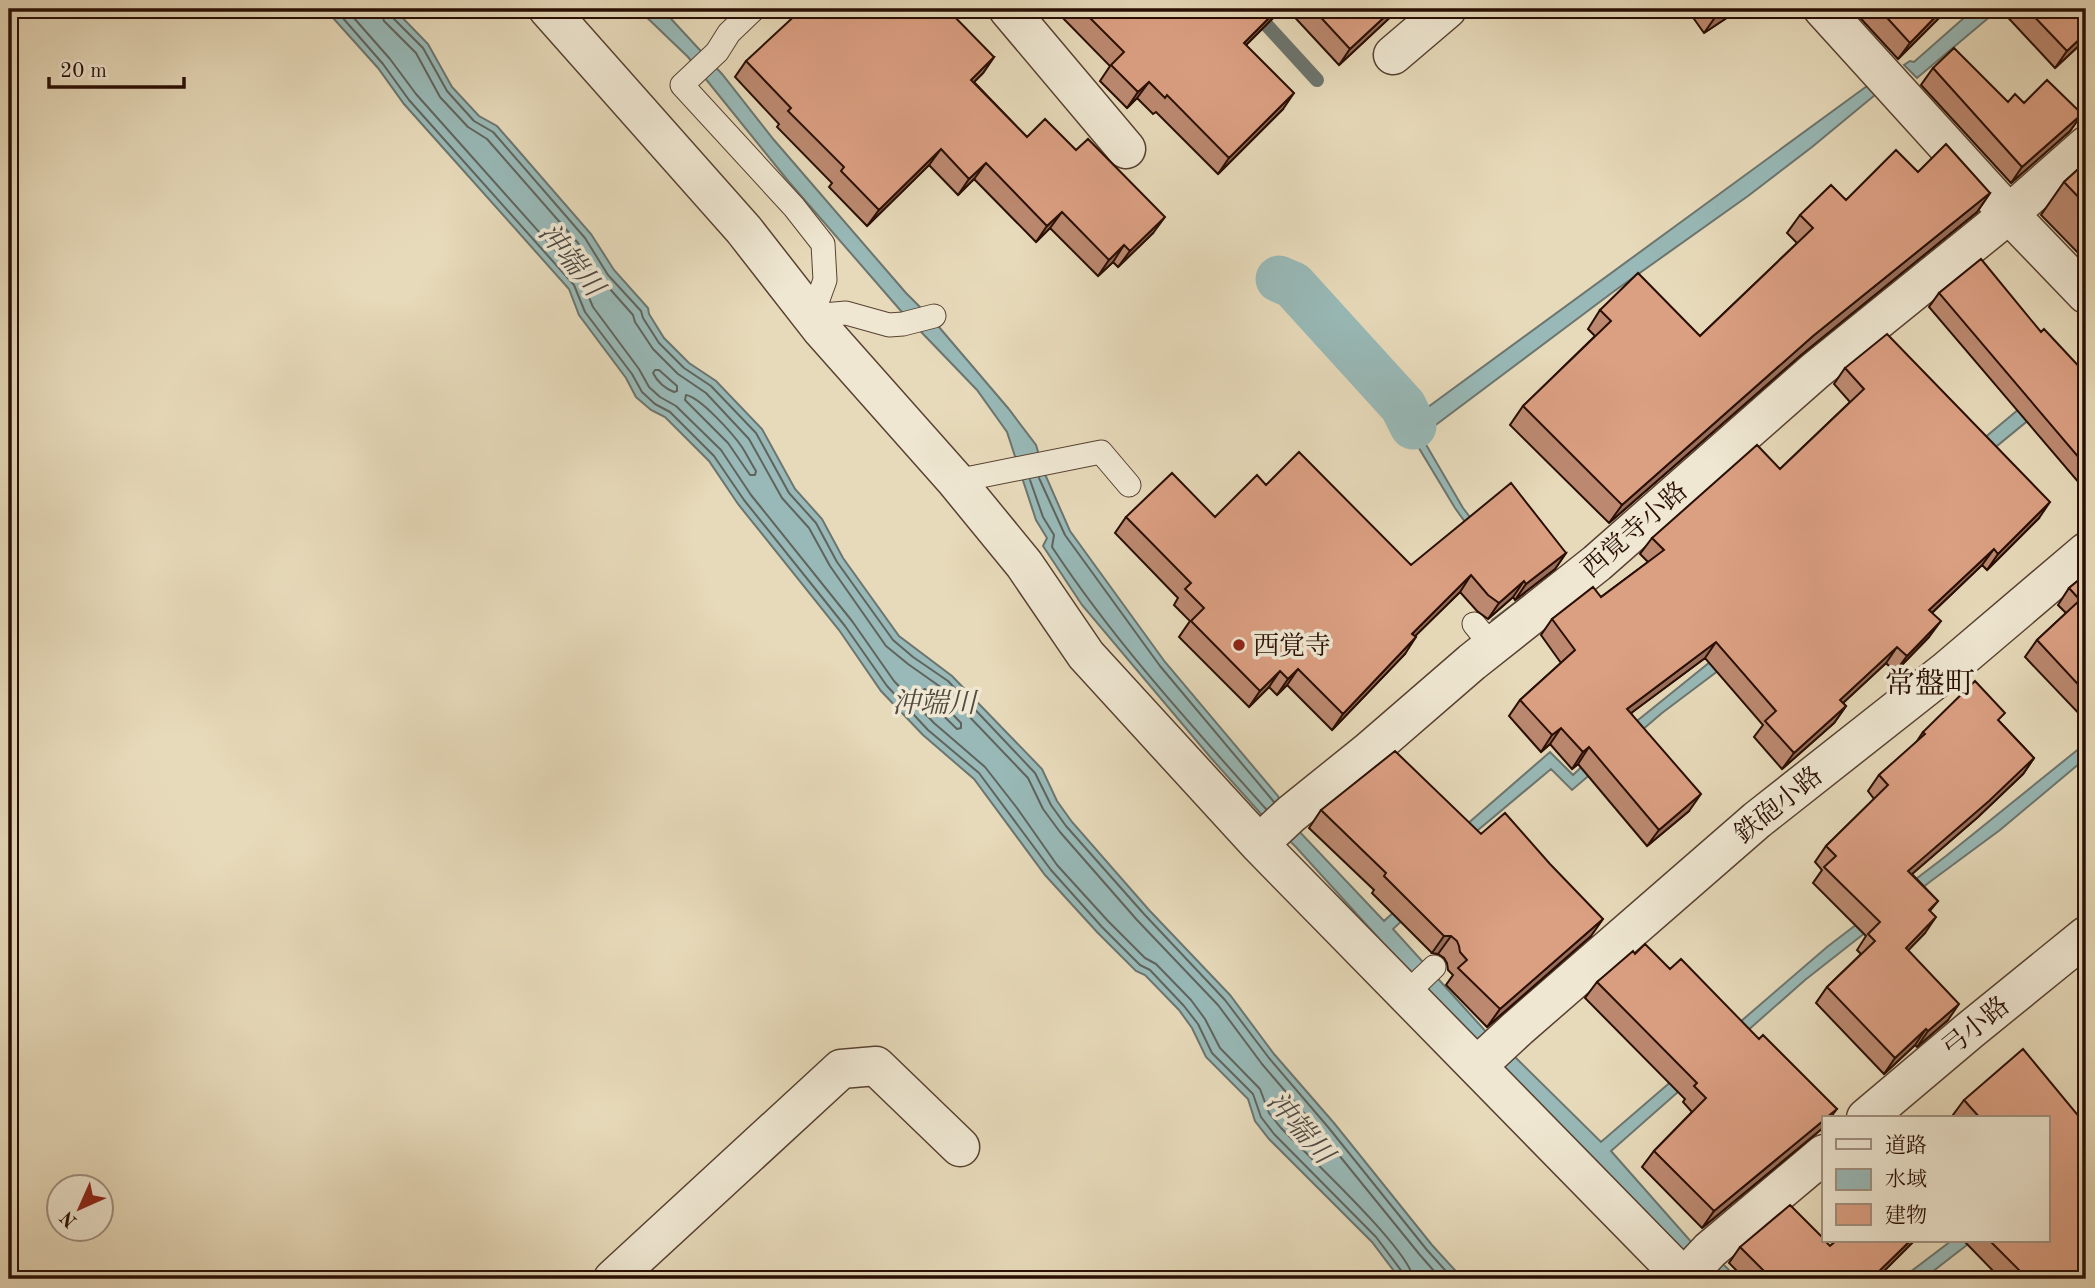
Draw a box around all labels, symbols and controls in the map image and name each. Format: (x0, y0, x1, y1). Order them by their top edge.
scale bar (49, 46, 184, 90)
text: 20 m (60, 61, 107, 82)
water label: 沖端川 (532, 218, 611, 305)
street label: 西覚寺小路 (1576, 477, 1693, 583)
place label: 西覚寺 (1253, 632, 1331, 660)
marker: 西覚寺 (1231, 637, 1247, 653)
district label: 常盤町 (1885, 667, 1975, 700)
water label: 沖端川 (892, 688, 979, 719)
street label: 鉄砲小路 (1729, 761, 1828, 848)
street label: 弓小路 (1937, 991, 2015, 1062)
water label: 沖端川 (1261, 1086, 1341, 1172)
legend (1822, 1116, 2050, 1242)
text: 道路 (1885, 1134, 1927, 1157)
text: 水域 (1885, 1168, 1927, 1191)
north arrow (46, 1172, 116, 1242)
text: 建物 (1885, 1204, 1927, 1227)
text: N (58, 1206, 82, 1230)

